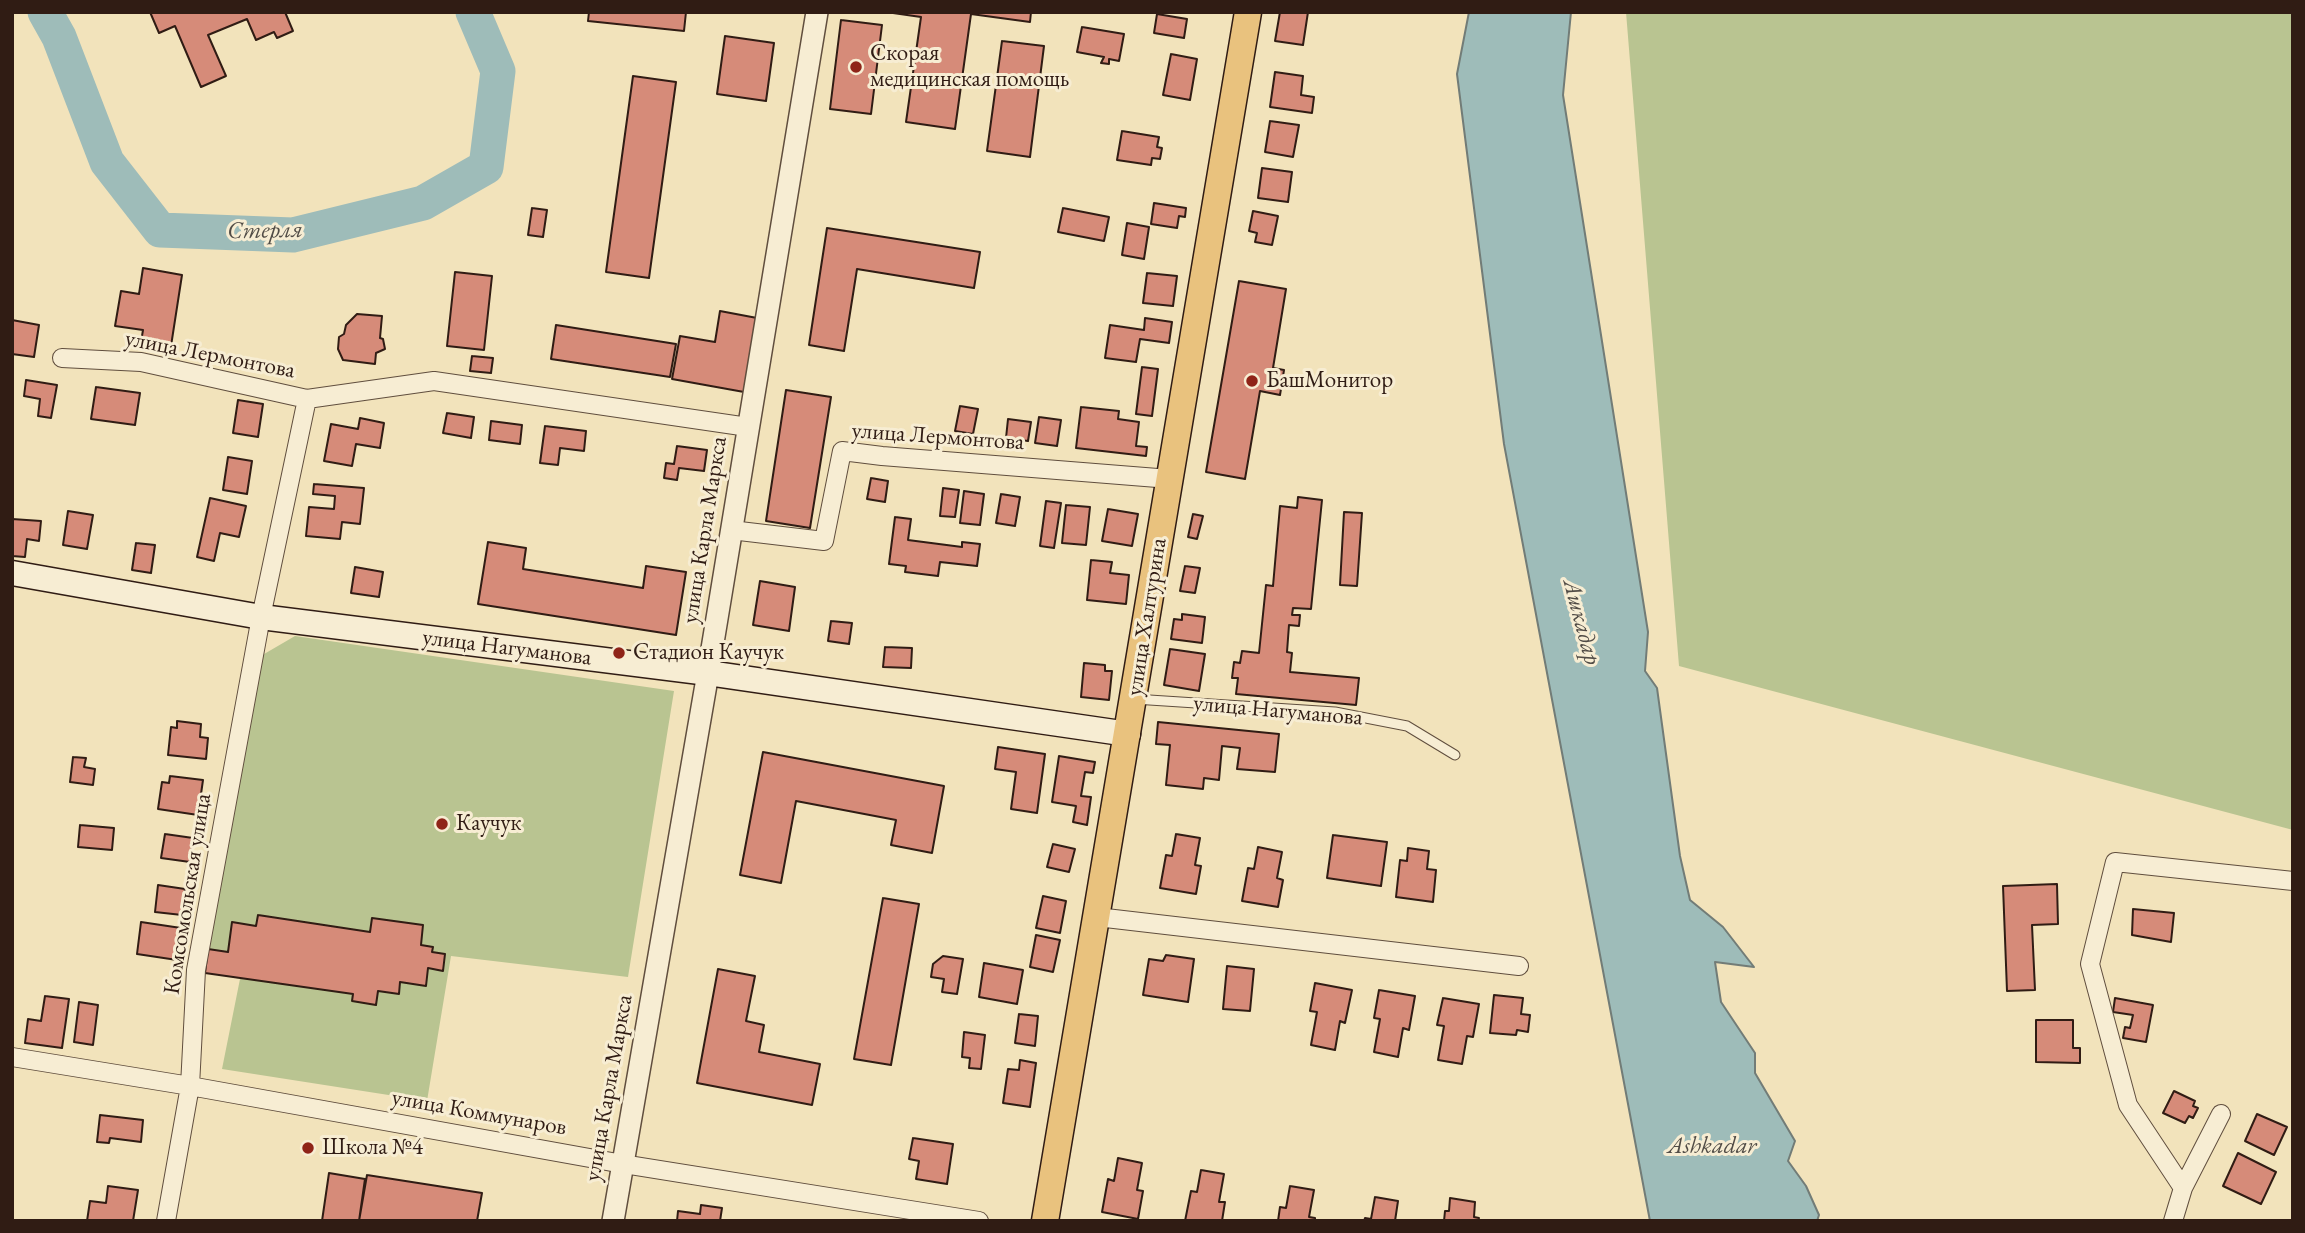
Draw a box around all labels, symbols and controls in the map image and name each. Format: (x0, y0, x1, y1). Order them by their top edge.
place label: Скорая медицинская помощь (870, 40, 1069, 94)
marker: Скорая медицинская помощь (848, 59, 864, 75)
water label: Стерля (227, 216, 303, 246)
street label: улица Лермонтова (123, 325, 297, 385)
place label: БашМонитор (1266, 367, 1393, 395)
marker: БашМонитор (1244, 373, 1260, 389)
street label: улица Лермонтова (851, 417, 1025, 457)
street label: улица Карла Маркса (677, 435, 733, 625)
street label: улица Халтурина (1121, 536, 1173, 698)
water label: Ашкадар (1556, 576, 1606, 668)
street label: улица Нагуманова (421, 624, 593, 672)
place label: Стадион Каучук (633, 639, 784, 667)
marker: Стадион Каучук (611, 645, 627, 661)
street label: улица Нагуманова (1192, 690, 1364, 732)
street label: Комсомольская улица (158, 791, 218, 997)
place label: Каучук (456, 810, 522, 838)
marker: Каучук (434, 816, 450, 832)
street label: улица Карла Маркса (579, 993, 639, 1183)
street label: улица Коммунаров (389, 1084, 569, 1142)
water label: Ashkadar (1668, 1132, 1756, 1160)
place label: Школа №4 (322, 1134, 423, 1162)
marker: Школа №4 (300, 1140, 316, 1156)

